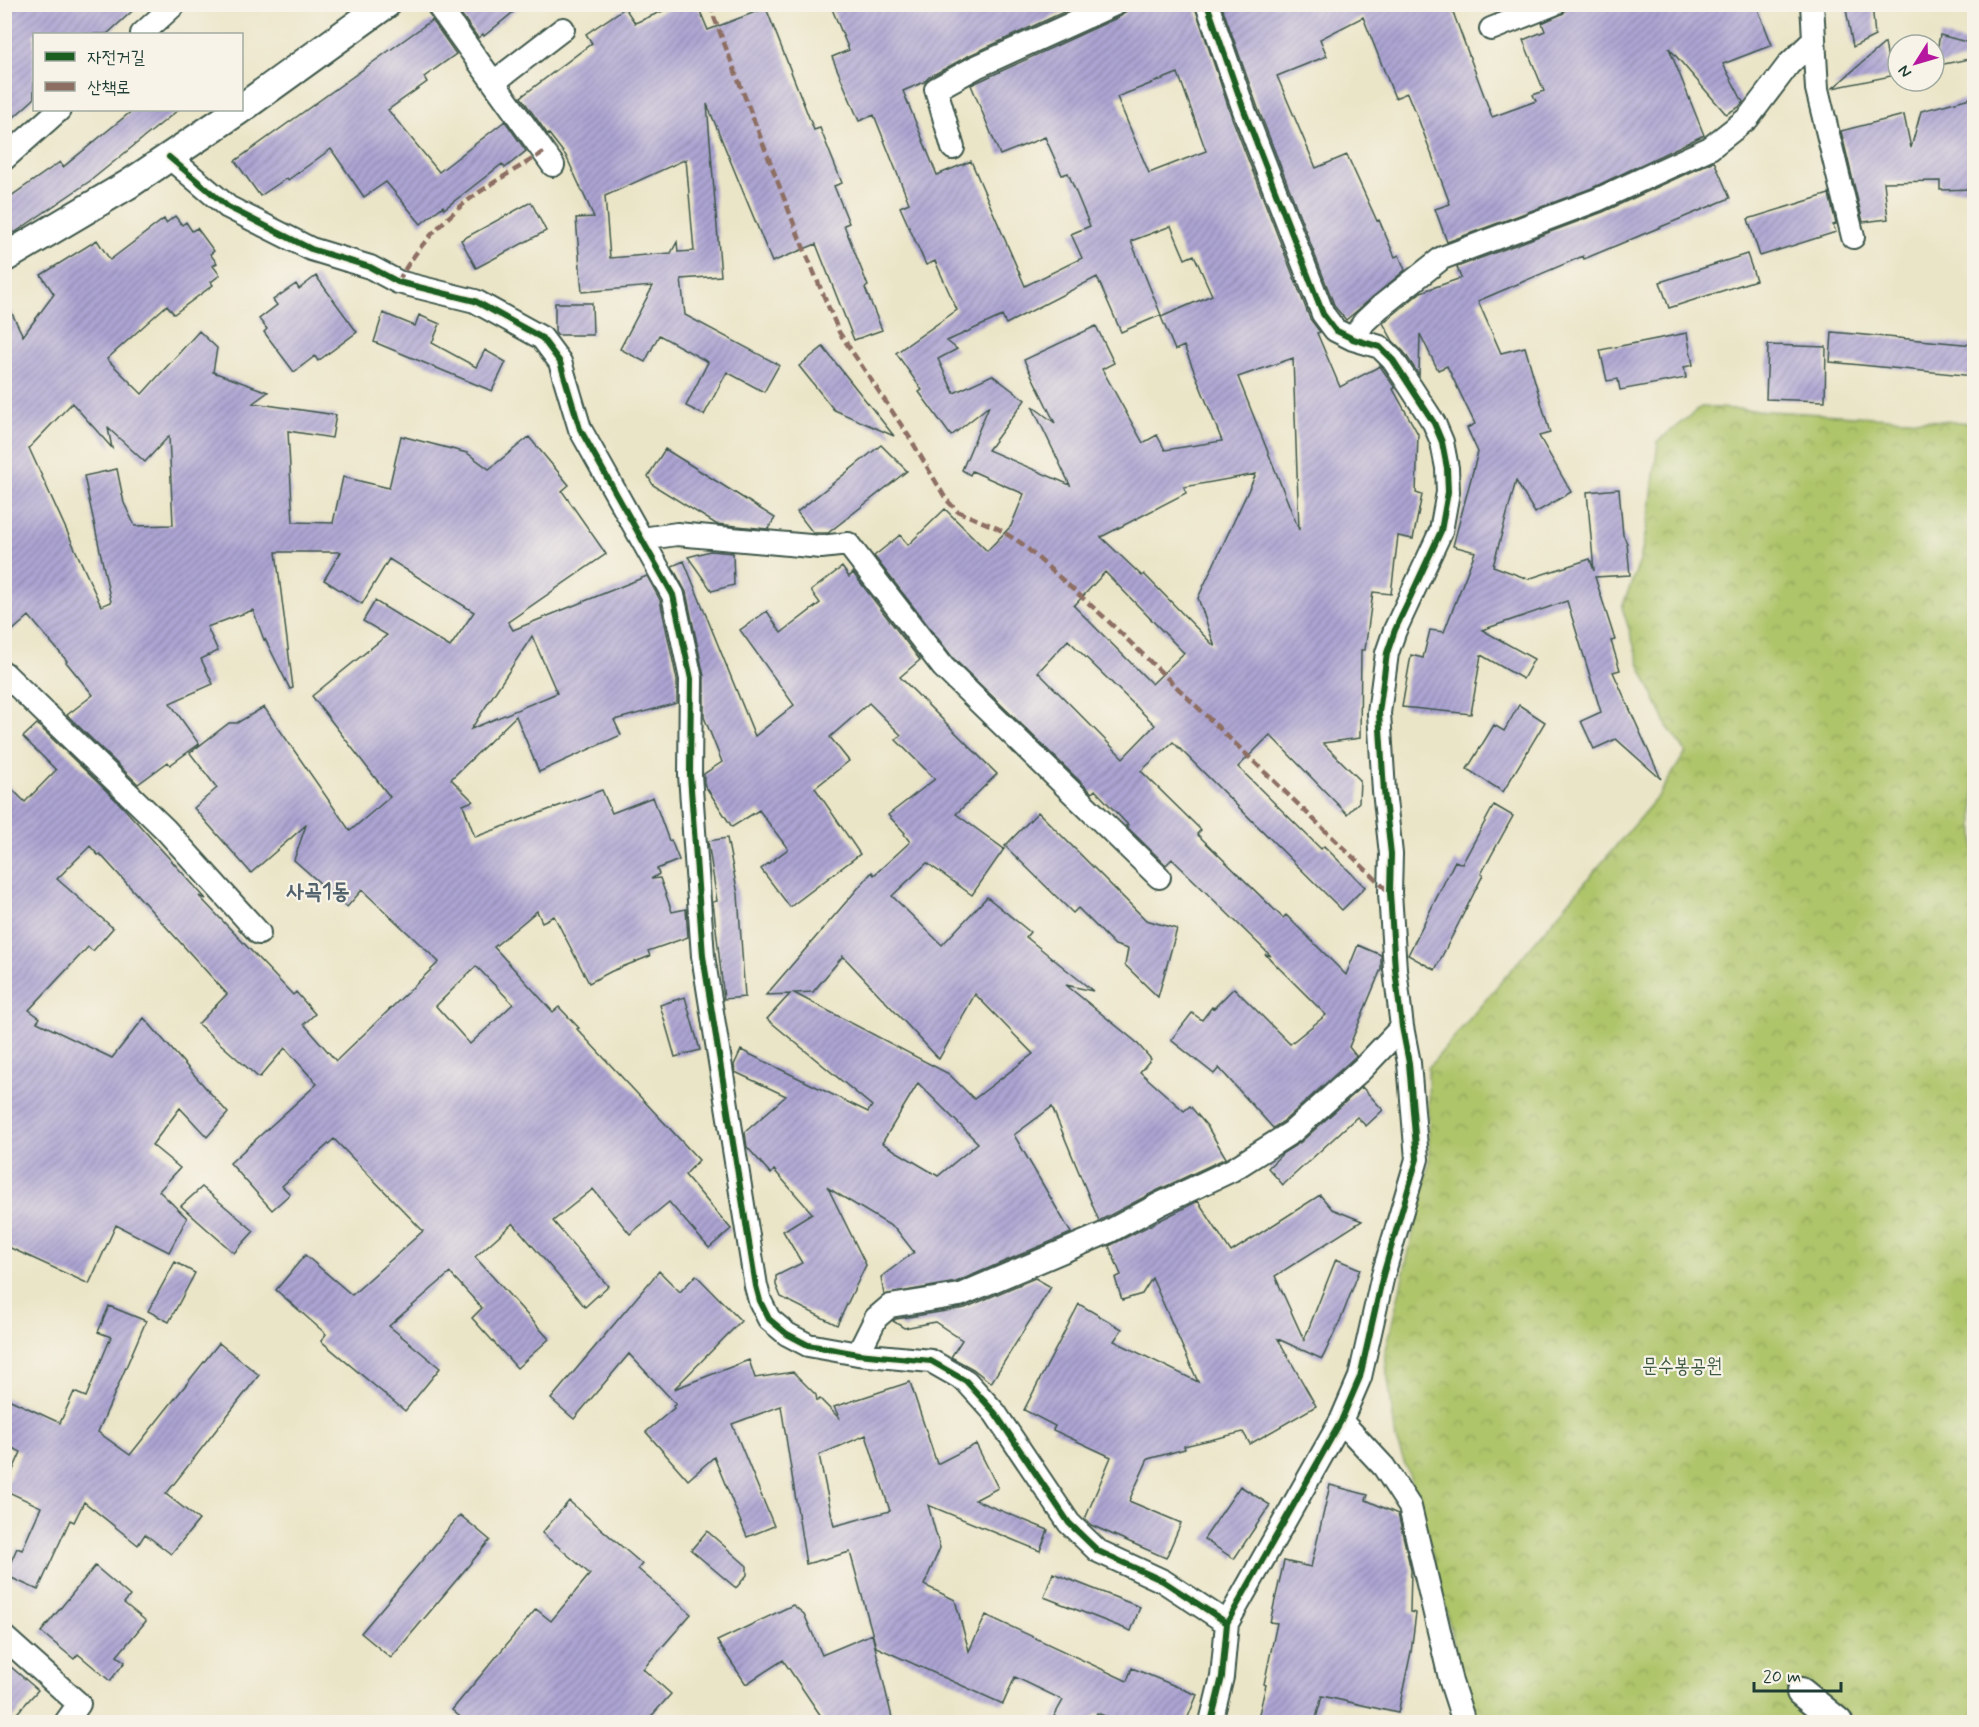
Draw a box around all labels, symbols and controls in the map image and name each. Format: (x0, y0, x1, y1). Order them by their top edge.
legend (33, 33, 243, 111)
north arrow (1886, 33, 1946, 93)
text: 자전거길 (87, 46, 145, 70)
text: N (1894, 61, 1917, 82)
text: 산책로 (87, 76, 130, 100)
district label: 사곡1동 (286, 878, 350, 906)
park label: 문수봉공원 (1642, 1353, 1722, 1380)
scale bar (1754, 1655, 1841, 1693)
text: 20 m (1763, 1665, 1801, 1689)

